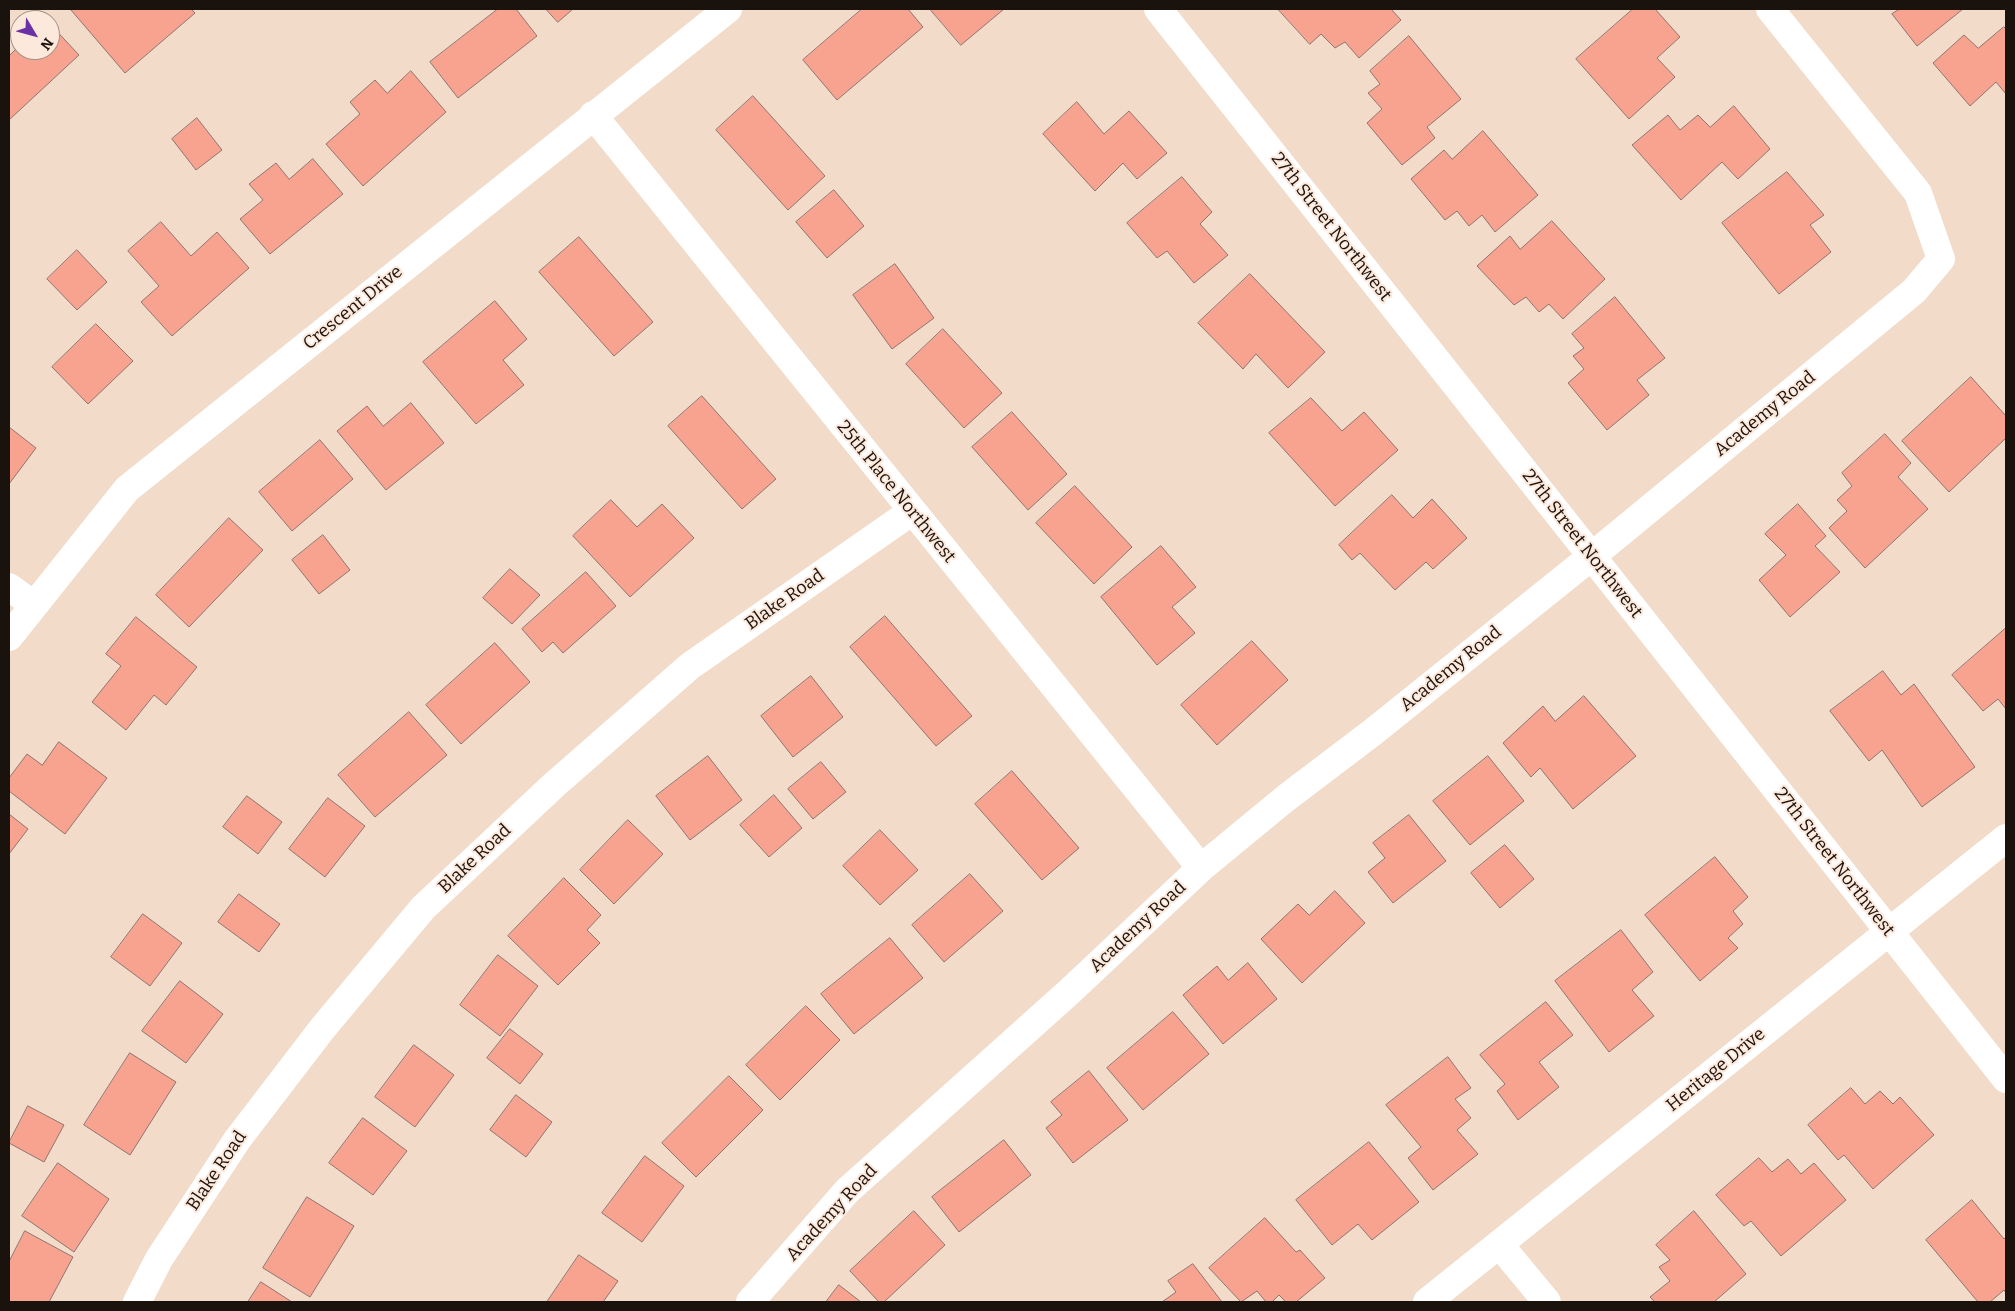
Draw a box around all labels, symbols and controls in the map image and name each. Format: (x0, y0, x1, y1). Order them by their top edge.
north arrow (10, 10, 60, 60)
text: N (37, 34, 57, 53)
street label: 27th Street Northwest (1266, 148, 1396, 306)
street label: Crescent Drive (299, 261, 407, 355)
street label: Academy Road (1710, 367, 1820, 461)
street label: 25th Place Northwest (832, 417, 960, 567)
street label: 27th Street Northwest (1517, 465, 1647, 623)
street label: Blake Road (741, 565, 829, 635)
street label: Academy Road (1396, 622, 1506, 716)
street label: 27th Street Northwest (1769, 783, 1899, 941)
street label: Blake Road (434, 820, 516, 898)
street label: Academy Road (1085, 877, 1191, 977)
street label: Heritage Drive (1662, 1024, 1770, 1116)
street label: Blake Road (182, 1127, 252, 1215)
street label: Academy Road (782, 1160, 882, 1266)

